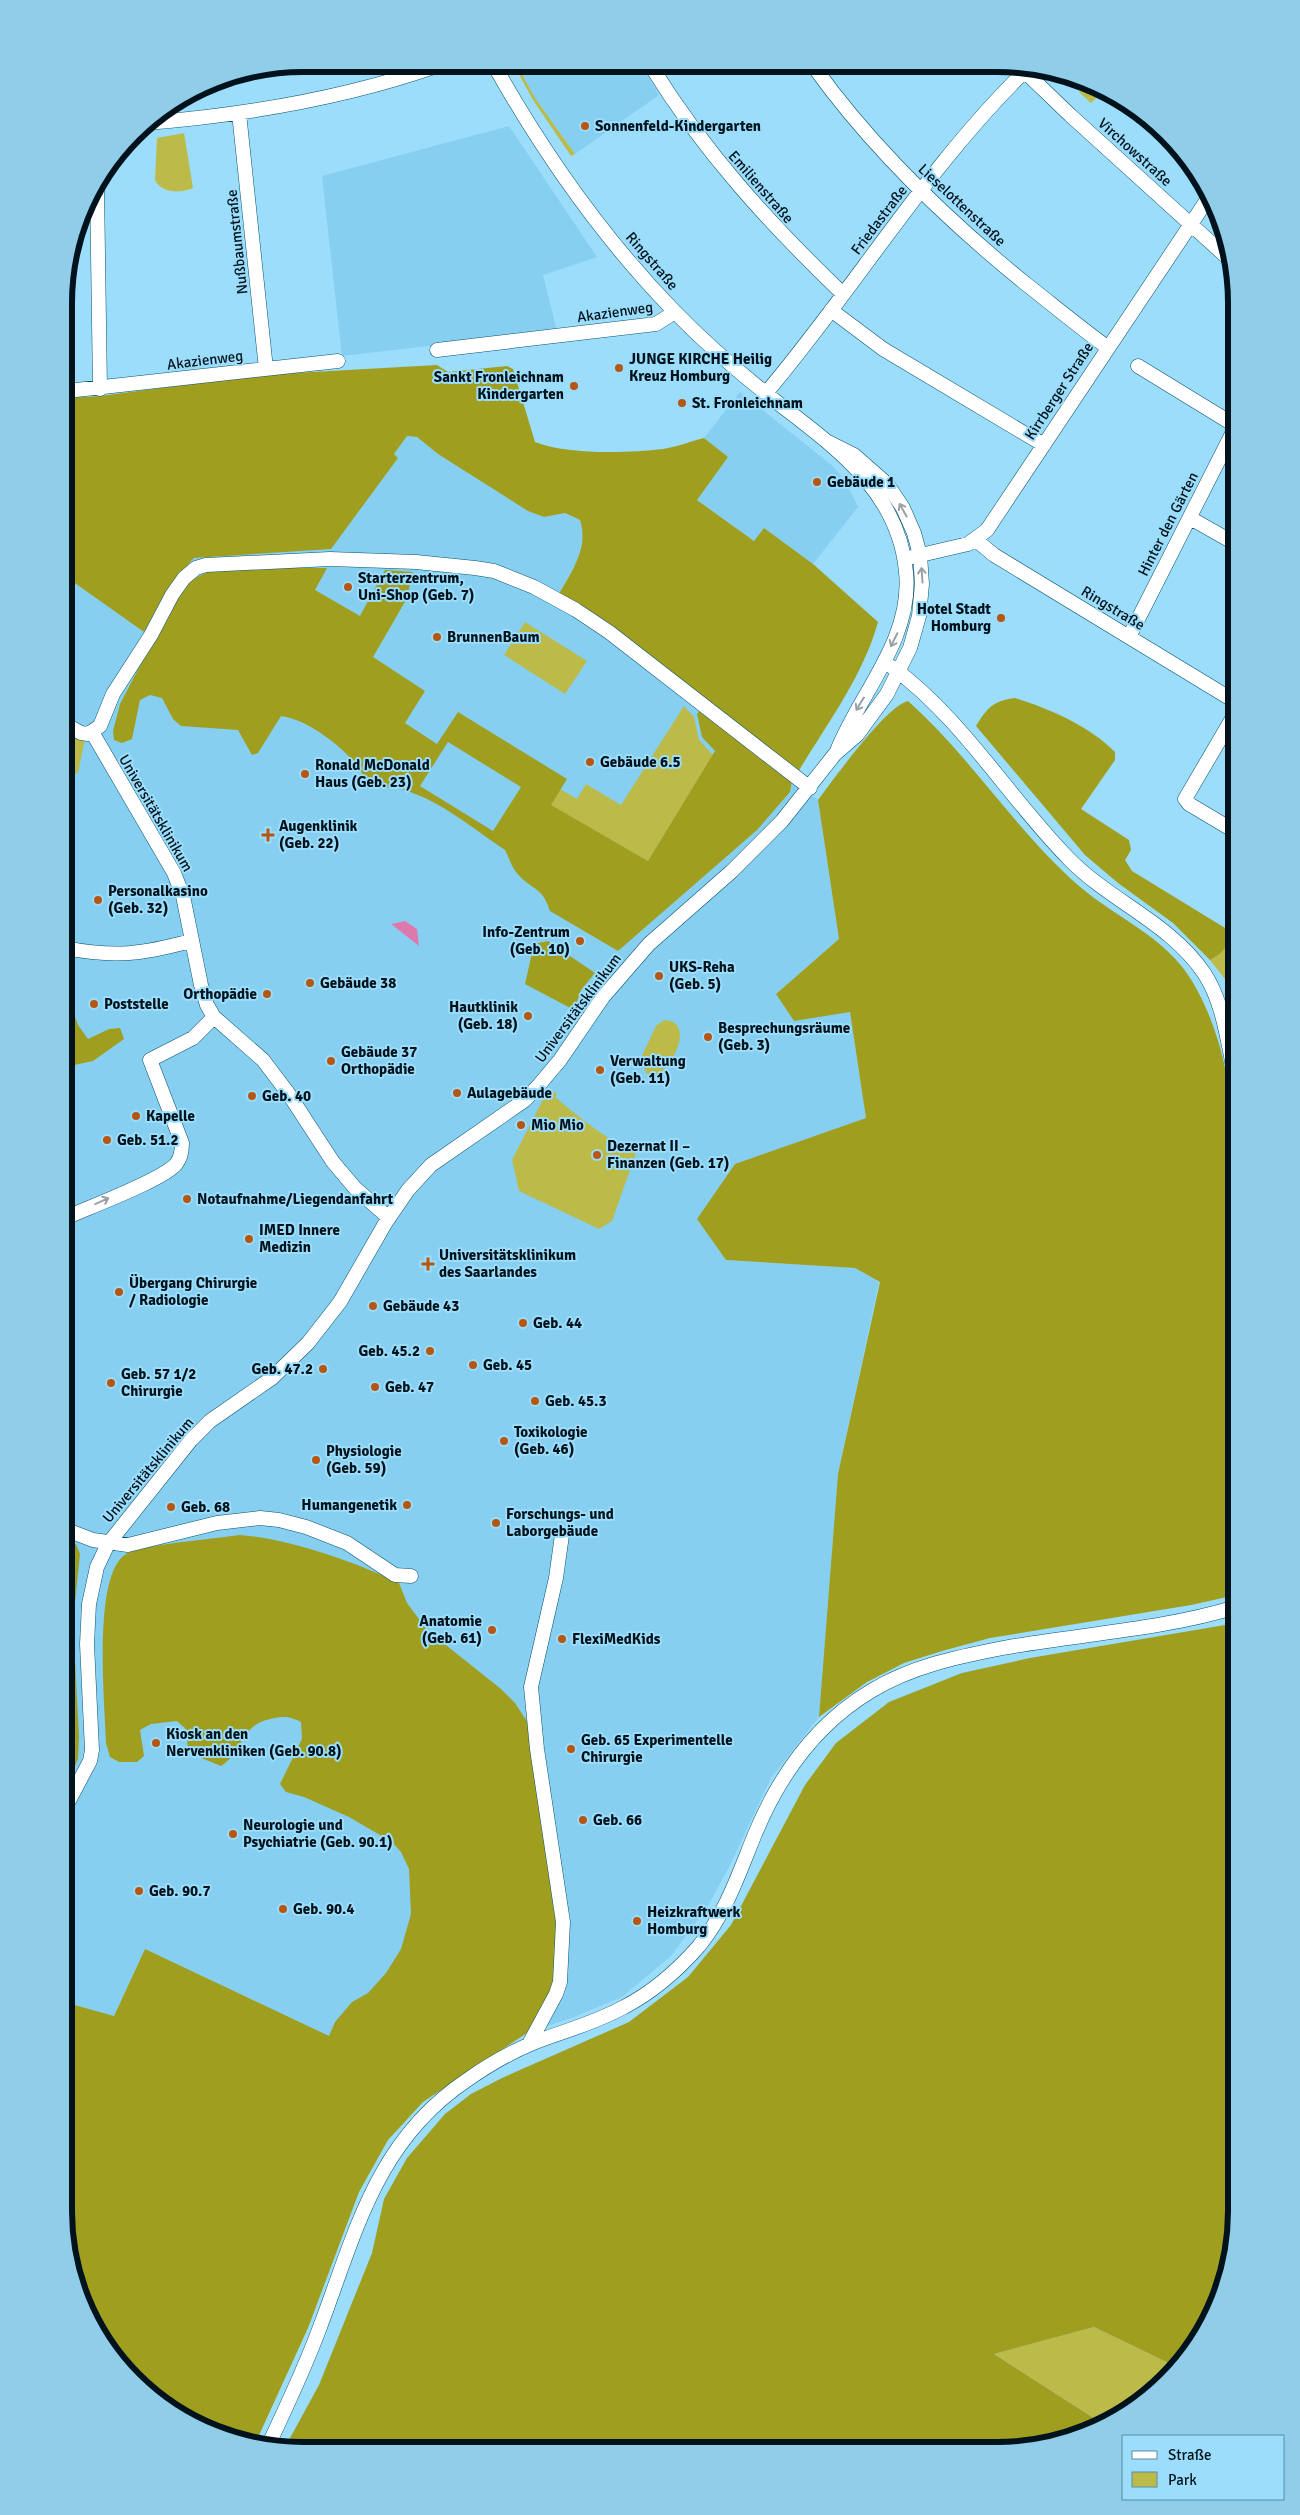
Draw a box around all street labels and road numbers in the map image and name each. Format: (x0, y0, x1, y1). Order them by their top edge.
street label: Virchowstraße (1094, 114, 1176, 190)
street label: Emilienstraße (725, 147, 797, 227)
street label: Lieselottenstraße (915, 160, 1009, 250)
street label: Friedastraße (847, 182, 911, 258)
street label: Nußbaumstraße (223, 189, 251, 295)
street label: Ringstraße (622, 228, 682, 294)
street label: Akazienweg (576, 298, 654, 326)
street label: Kirrberger Straße (1021, 339, 1097, 443)
street label: Akazienweg (166, 346, 244, 374)
street label: Hinter den Gärten (1134, 469, 1202, 579)
street label: Ringstraße (1078, 582, 1148, 634)
street label: Universitätsklinikum (115, 751, 197, 875)
street label: Universitätsklinikum (531, 950, 625, 1066)
street label: Universitätsklinikum (99, 1414, 197, 1526)

